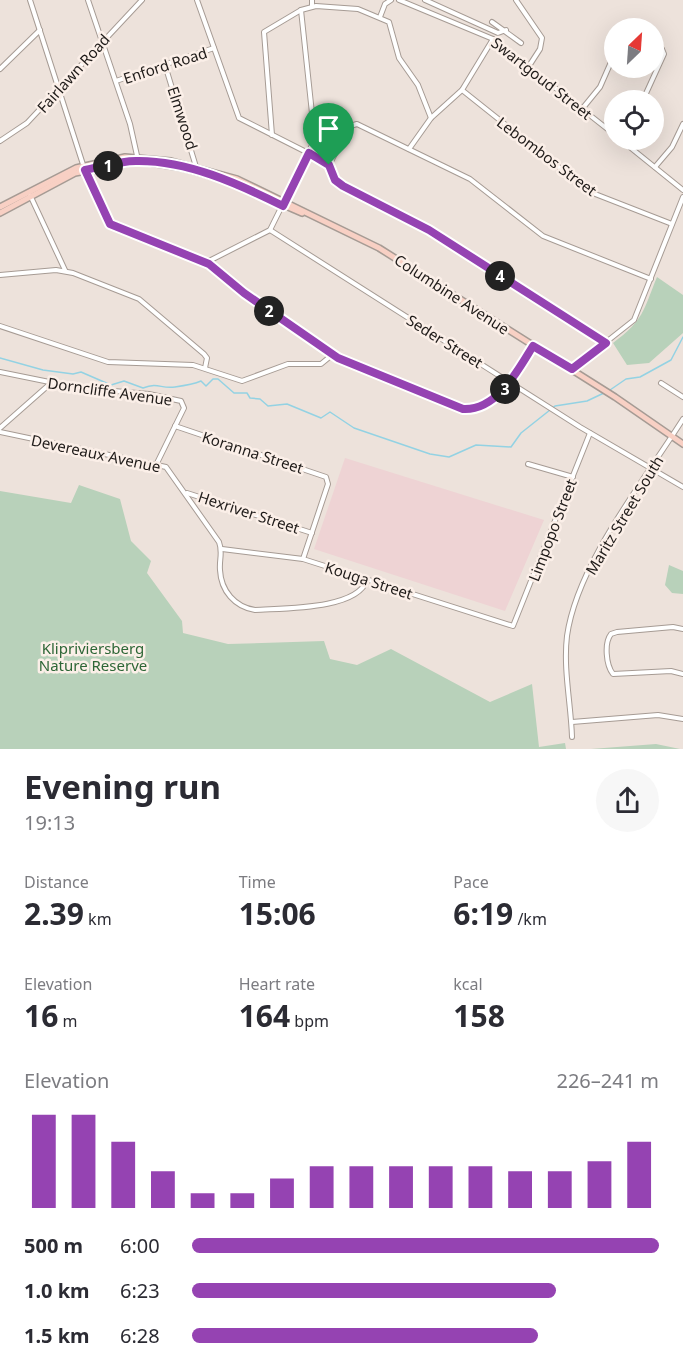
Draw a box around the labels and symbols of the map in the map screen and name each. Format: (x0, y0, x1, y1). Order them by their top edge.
north arrow (604, 18, 664, 78)
street label: Fairlawn Road (32, 29, 114, 117)
street label: Swartgoud Street (488, 32, 597, 124)
street label: Enford Road (121, 42, 209, 88)
street label: Elmwood (163, 84, 203, 152)
pin (303, 103, 354, 165)
street label: Lebombos Street (493, 112, 601, 200)
pin: 1 (93, 151, 123, 181)
street label: Columbine Avenue (391, 249, 513, 339)
pin: 4 (485, 261, 515, 291)
pin: 2 (254, 296, 284, 326)
street label: Seder Street (403, 310, 487, 373)
street label: Dorncliffe Avenue (46, 372, 174, 410)
pin: 3 (490, 374, 520, 404)
street label: Koranna Street (200, 426, 307, 478)
street label: Devereaux Avenue (29, 430, 163, 476)
street label: Maritz Street South (581, 452, 667, 578)
street label: Limpopo Street (523, 475, 581, 584)
street label: Hexriver Street (196, 486, 303, 538)
street label: Kouga Street (323, 556, 416, 604)
park label: Klipriviersberg Nature Reserve (39, 638, 147, 675)

